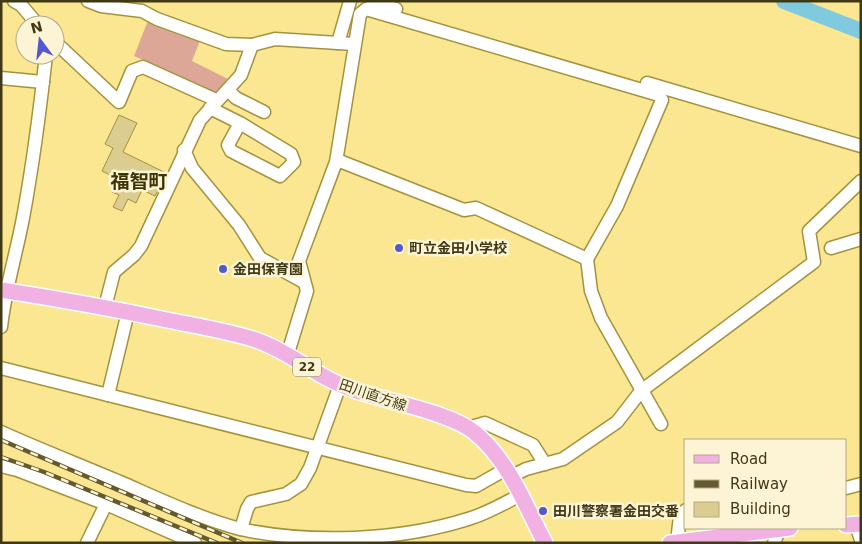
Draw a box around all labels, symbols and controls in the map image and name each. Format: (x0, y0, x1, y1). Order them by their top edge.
north arrow (15, 15, 65, 65)
text: N (29, 18, 44, 37)
district label: 福智町 (110, 170, 168, 192)
place label: 町立金田小学校 (409, 240, 507, 256)
marker: 町立金田小学校 (393, 242, 405, 254)
place label: 金田保育園 (233, 261, 303, 277)
marker: 金田保育園 (217, 263, 229, 275)
road number: 22 (293, 358, 321, 377)
street label: 田川直方線 (337, 376, 409, 414)
legend (684, 439, 847, 529)
text: Road (730, 450, 768, 468)
text: Railway (730, 475, 788, 493)
text: Building (730, 500, 791, 518)
place label: 田川警察署金田交番 (553, 503, 679, 519)
marker: 田川警察署金田交番 (537, 505, 549, 517)

